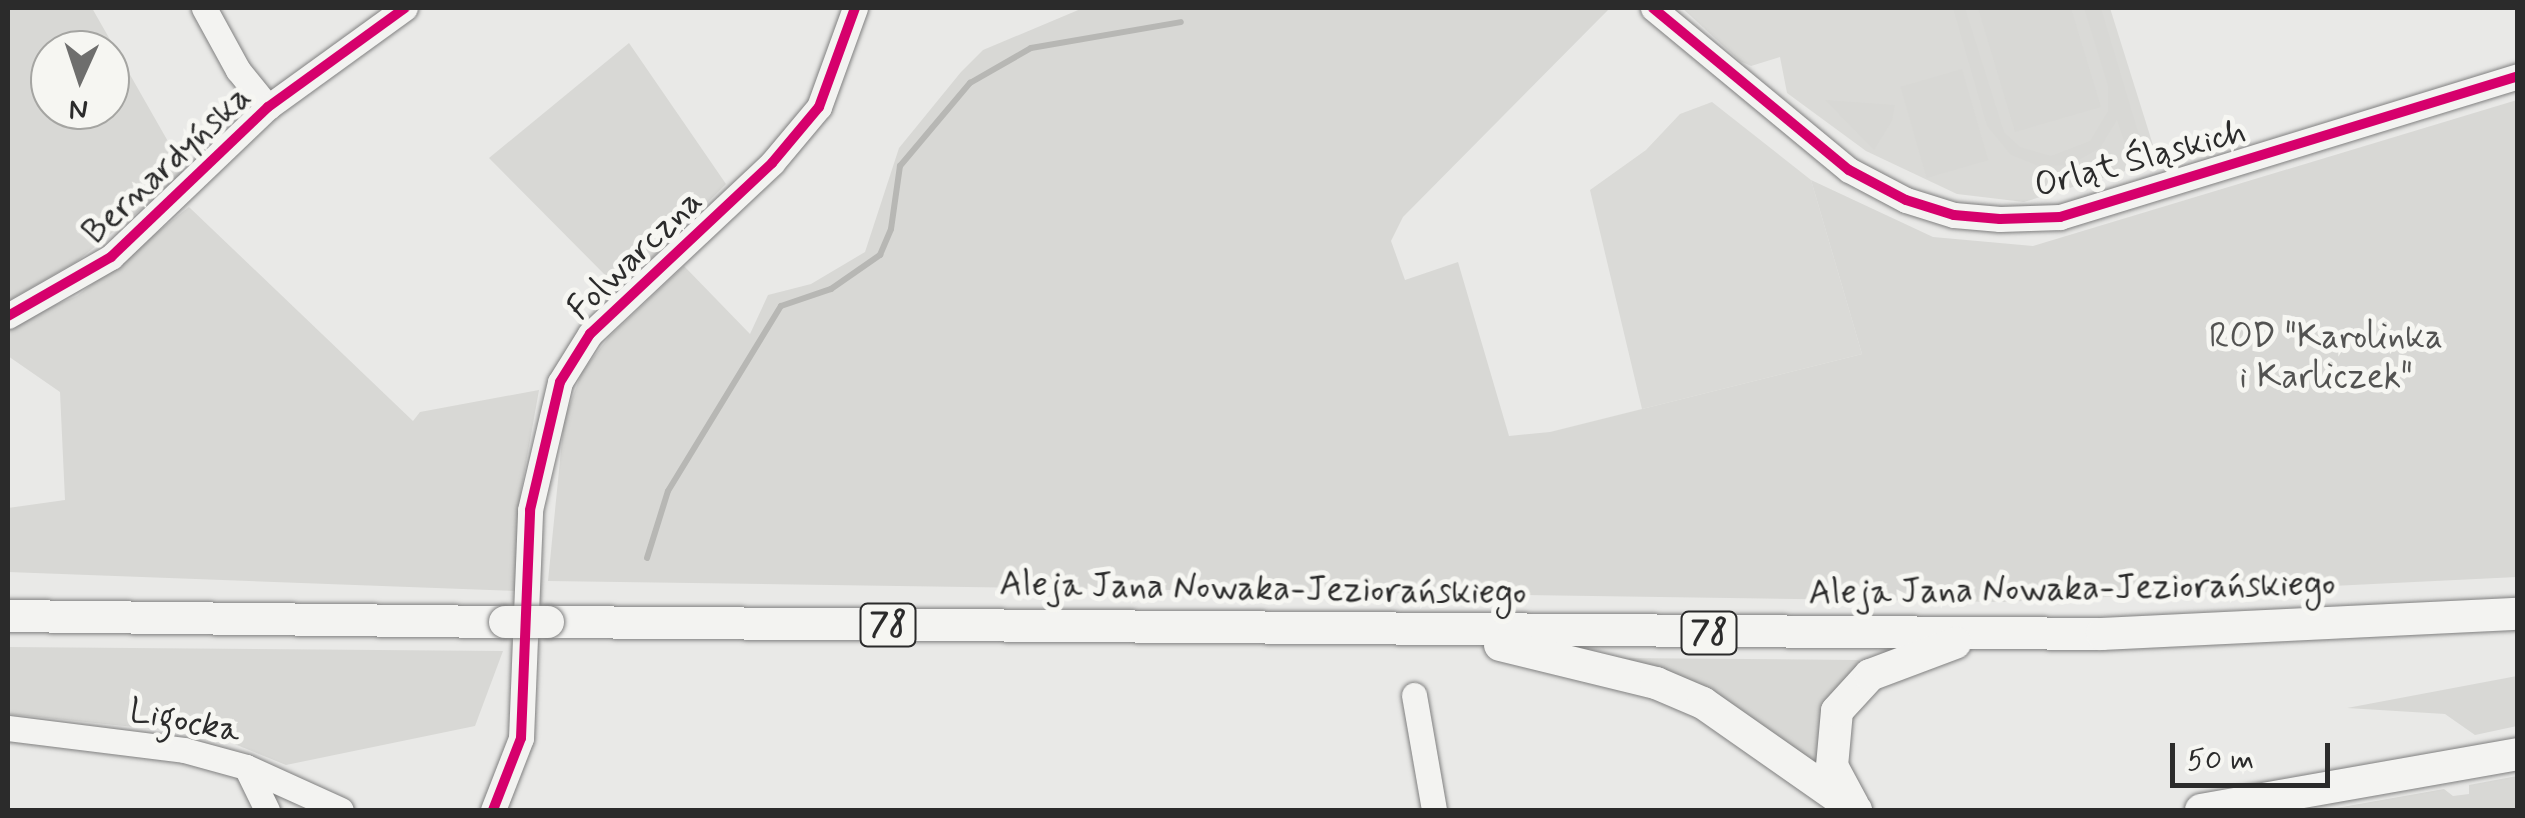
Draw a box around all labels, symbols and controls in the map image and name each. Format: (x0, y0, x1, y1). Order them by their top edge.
north arrow (30, 30, 130, 130)
street label: Bernardyńska (74, 76, 260, 254)
text: N (68, 89, 89, 127)
street label: Orląt Śląskich (2030, 111, 2250, 207)
street label: Folwarczna (559, 180, 711, 330)
park label: ROD "Karolinka i Karliczek" (2209, 316, 2443, 398)
street label: Aleja Jana Nowaka-Jeziorańskiego (999, 563, 1527, 615)
street label: Aleja Jana Nowaka-Jeziorańskiego (1808, 563, 2336, 615)
road number: 78 (858, 598, 918, 652)
road number: 78 (1679, 606, 1739, 660)
street label: Ligocka (126, 690, 244, 752)
scale bar (2175, 723, 2335, 785)
text: 50 m (2187, 741, 2254, 780)

